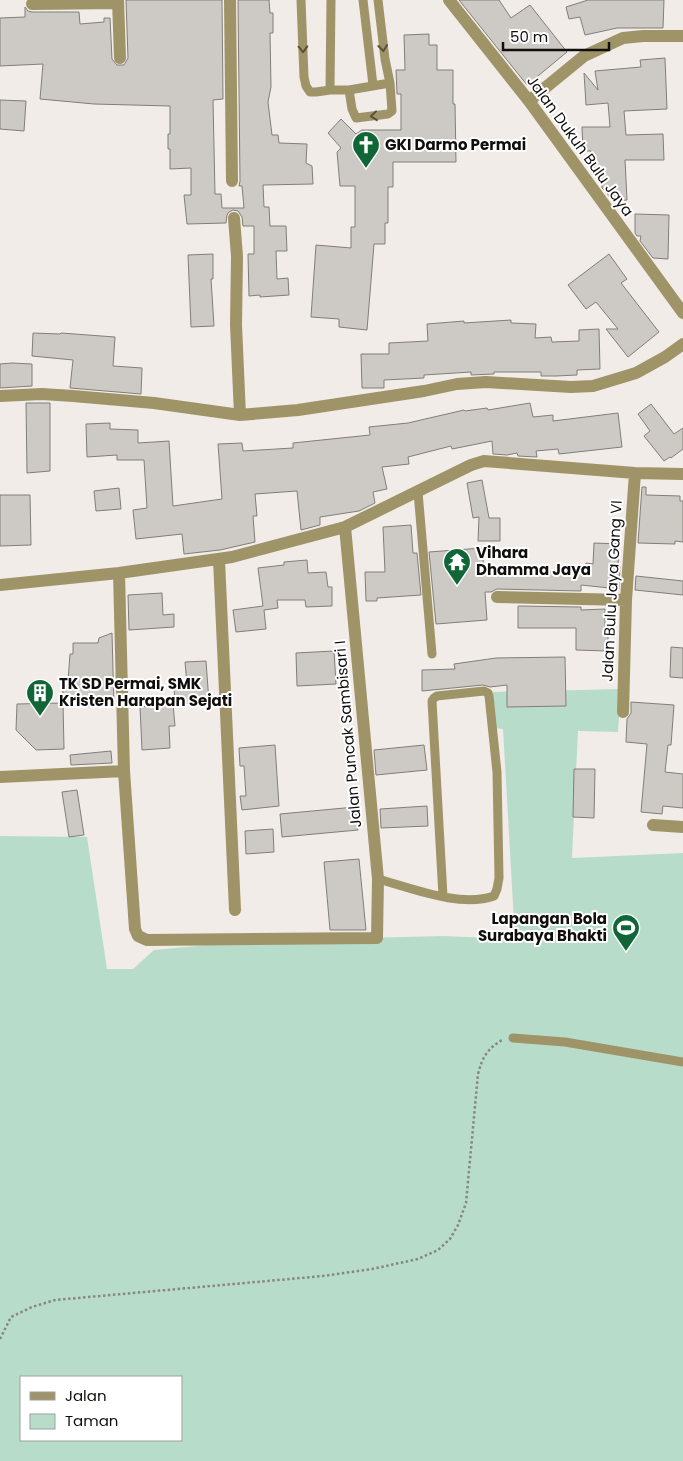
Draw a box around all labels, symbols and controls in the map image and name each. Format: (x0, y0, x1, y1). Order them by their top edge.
scale bar (503, 20, 609, 52)
text: 50 m (510, 26, 548, 47)
one-way arrow (378, 44, 388, 53)
one-way arrow (297, 45, 308, 53)
street label: Jalan Dukuh Bulu Jaya (522, 71, 639, 220)
one-way arrow (370, 110, 378, 121)
church icon: GKI Darmo Permai (351, 130, 381, 169)
place label: GKI Darmo Permai (385, 134, 526, 155)
street label: Jalan Bulu Jaya Gang VI (596, 500, 627, 682)
place label: Vihara Dhamma Jaya (476, 542, 591, 580)
temple icon: Vihara Dhamma Jaya (442, 547, 472, 586)
street label: Jalan Puncak Sambisari I (329, 640, 366, 828)
place label: TK SD Permai, SMK Kristen Harapan Sejati (59, 673, 232, 711)
building icon: TK SD Permai, SMK Kristen Harapan Sejati (25, 678, 55, 717)
place label: Lapangan Bola Surabaya Bhakti (478, 908, 607, 946)
sports icon: Lapangan Bola Surabaya Bhakti (611, 913, 641, 952)
legend (20, 1376, 182, 1441)
text: Jalan (65, 1385, 107, 1406)
text: Taman (65, 1410, 118, 1431)

